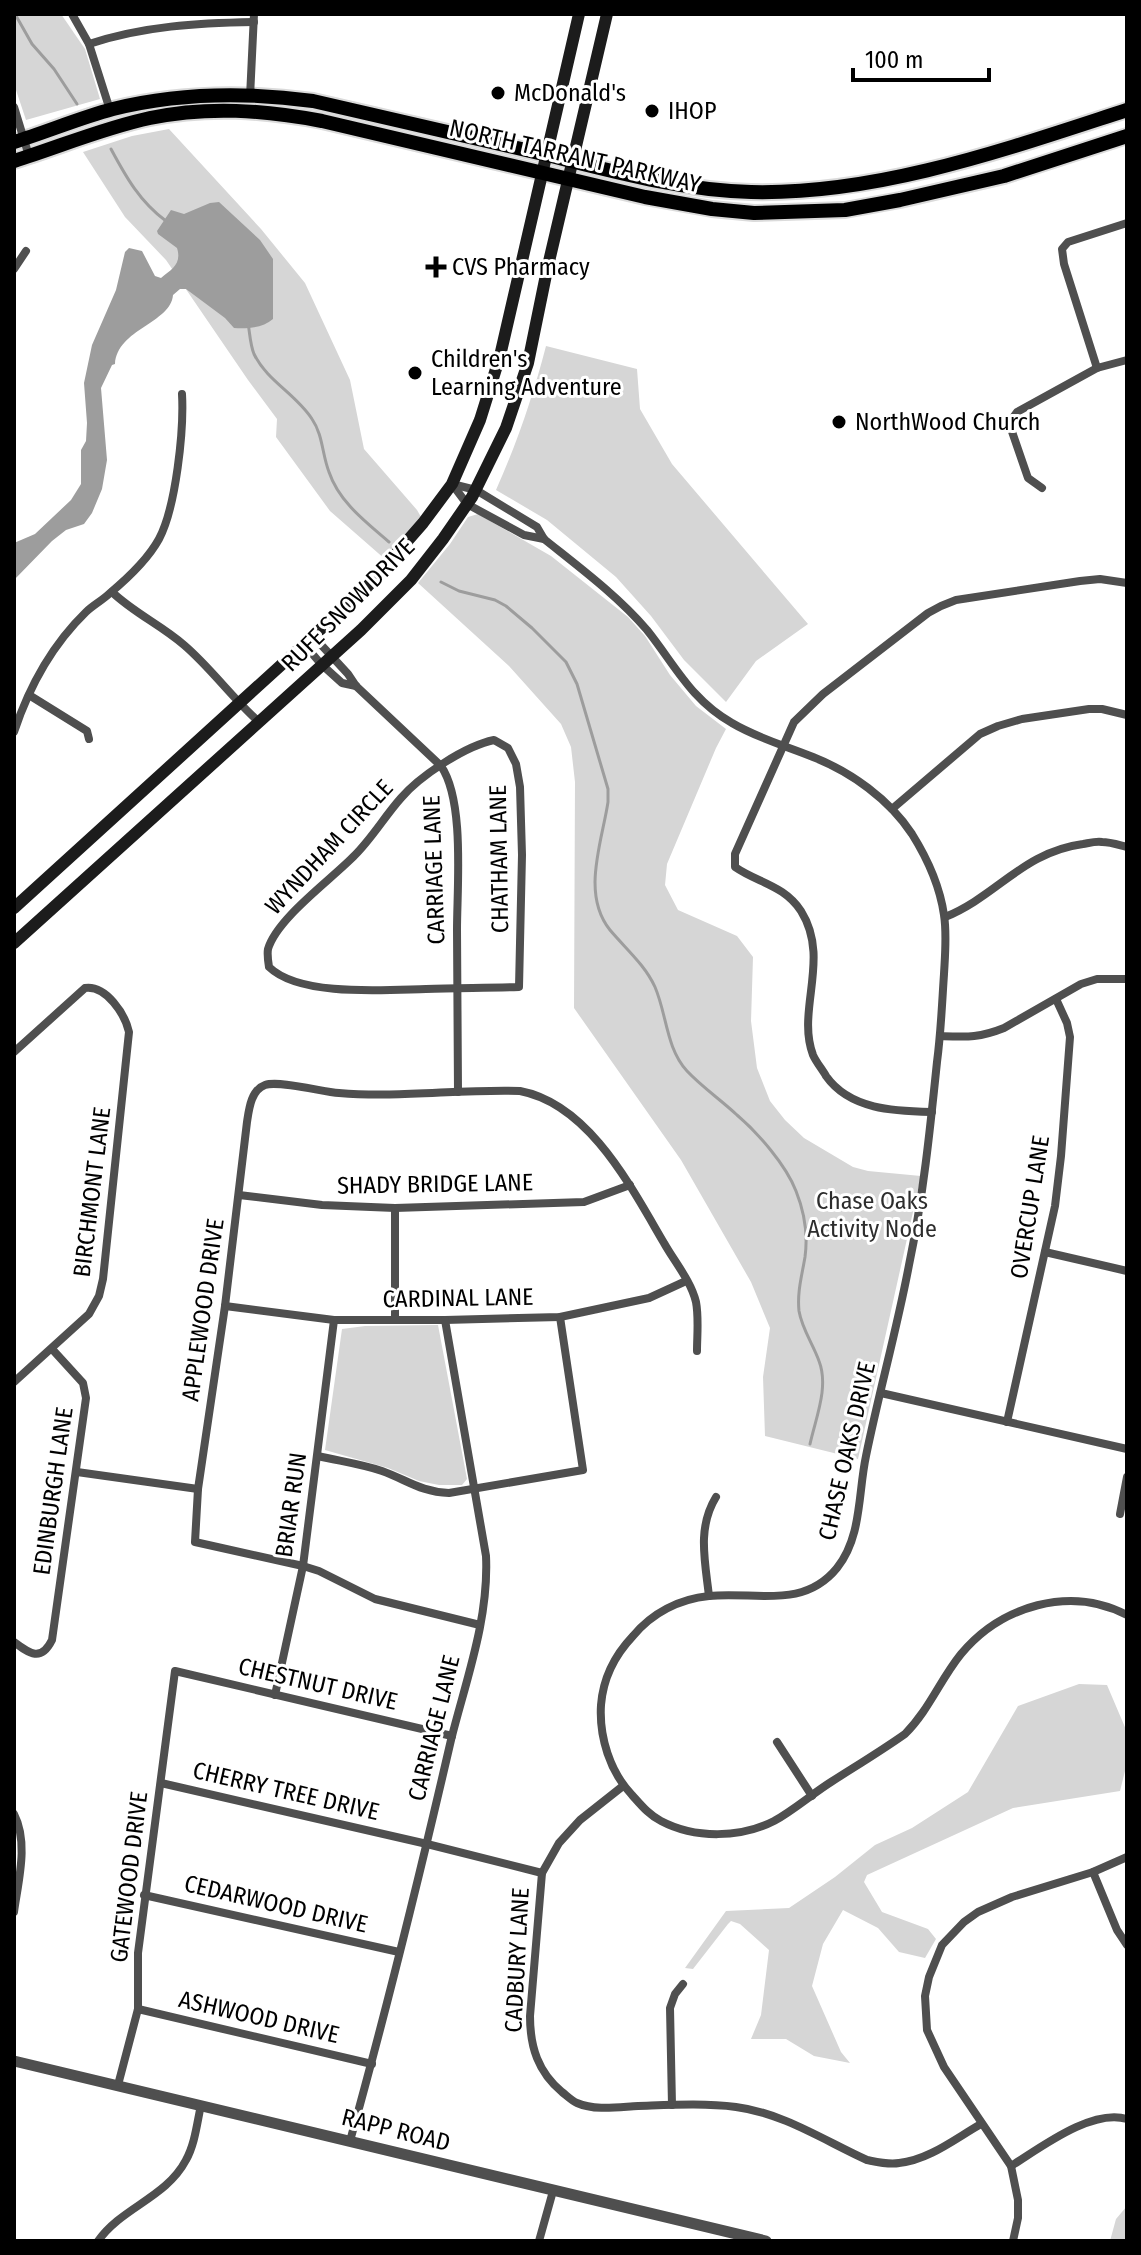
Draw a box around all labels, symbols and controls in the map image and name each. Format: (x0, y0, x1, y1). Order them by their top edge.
scale bar (853, 32, 989, 82)
text: 100 m (865, 46, 923, 74)
place label: McDonald's (514, 79, 626, 107)
marker: McDonald's (489, 84, 507, 102)
place label: IHOP (668, 97, 716, 125)
marker: IHOP (643, 102, 661, 120)
street label: NORTH TARRANT PARKWAY (447, 113, 703, 199)
place label: CVS Pharmacy (452, 253, 590, 281)
marker: CVS Pharmacy (427, 258, 445, 276)
place label: Children's Learning Adventure (431, 345, 622, 401)
marker: Children's Learning Adventure (406, 364, 424, 382)
place label: NorthWood Church (855, 408, 1040, 436)
marker: NorthWood Church (830, 413, 848, 431)
street label: RUFE SNOW DRIVE (276, 533, 420, 677)
street label: WYNDHAM CIRCLE (260, 774, 398, 920)
street label: CHATHAM LANE (484, 785, 514, 933)
street label: CARRIAGE LANE (417, 795, 451, 945)
street label: BIRCHMONT LANE (68, 1105, 116, 1279)
street label: OVERCUP LANE (1005, 1133, 1055, 1281)
street label: SHADY BRIDGE LANE (337, 1168, 533, 1200)
park label: Chase Oaks Activity Node (807, 1187, 937, 1243)
street label: APPLEWOOD DRIVE (176, 1217, 230, 1403)
street label: CARDINAL LANE (382, 1283, 534, 1313)
street label: CHASE OAKS DRIVE (813, 1359, 881, 1543)
street label: EDINBURGH LANE (27, 1405, 79, 1577)
street label: BRIAR RUN (270, 1451, 312, 1559)
street label: CHESTNUT DRIVE (236, 1652, 400, 1716)
street label: CARRIAGE LANE (402, 1652, 466, 1804)
street label: CHERRY TREE DRIVE (190, 1756, 382, 1826)
street label: GATEWOOD DRIVE (105, 1790, 153, 1964)
street label: CEDARWOOD DRIVE (182, 1869, 370, 1939)
street label: CADBURY LANE (499, 1887, 535, 2033)
street label: ASHWOOD DRIVE (176, 1985, 342, 2049)
street label: RAPP ROAD (339, 2103, 453, 2157)

